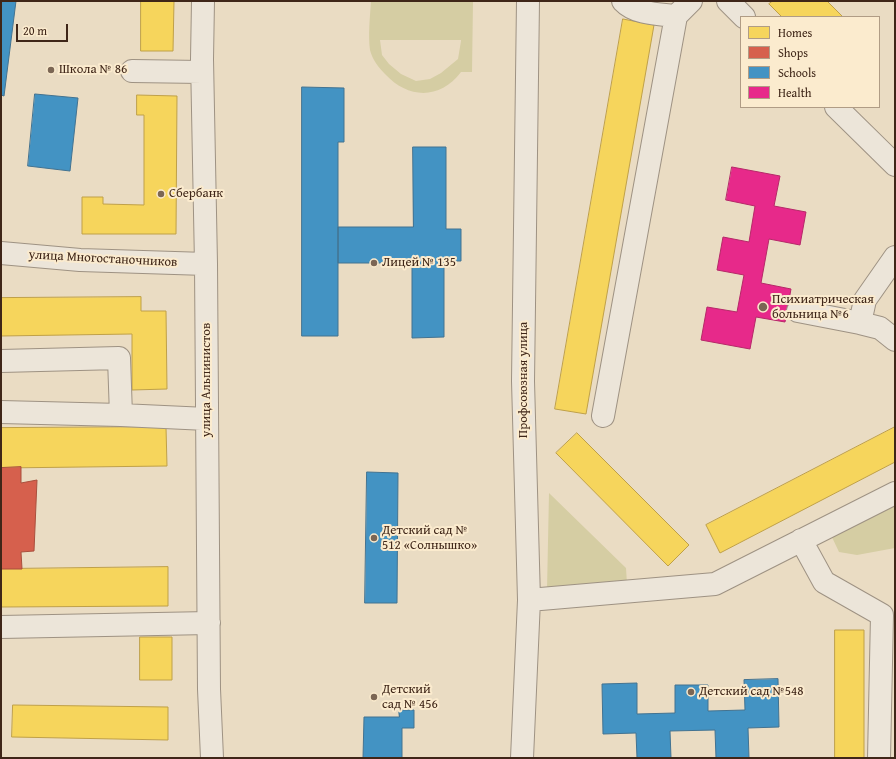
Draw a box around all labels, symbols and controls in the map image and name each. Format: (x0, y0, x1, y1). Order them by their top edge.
scale bar (18, 16, 70, 42)
legend (740, 16, 880, 108)
text: 20 m (23, 22, 47, 39)
text: Homes (778, 24, 812, 41)
text: Shops (778, 44, 808, 61)
place label: Школа № 86 (59, 62, 127, 78)
text: Schools (778, 64, 816, 81)
marker: Школа № 86 (46, 65, 56, 75)
text: Health (778, 84, 812, 101)
place label: Сбербанк (169, 186, 223, 202)
marker: Сбербанк (156, 189, 166, 199)
street label: улица Многостаночников (28, 247, 178, 271)
place label: Лицей № 135 (382, 255, 456, 271)
marker: Лицей № 135 (369, 258, 379, 268)
place label: Психиатрическая больница №6 (772, 292, 874, 323)
marker: Психиатрическая больница №6 (757, 301, 769, 313)
street label: Профсоюзная улица (516, 322, 532, 438)
street label: улица Альпинистов (199, 323, 215, 437)
place label: Детский сад № 512 «Солнышко» (382, 523, 477, 554)
marker: Детский сад № 512 «Солнышко» (369, 533, 379, 543)
place label: Детский сад № 456 (382, 682, 438, 713)
place label: Детский сад №548 (699, 684, 804, 700)
marker: Детский сад №548 (686, 687, 696, 697)
marker: Детский сад № 456 (369, 692, 379, 702)

